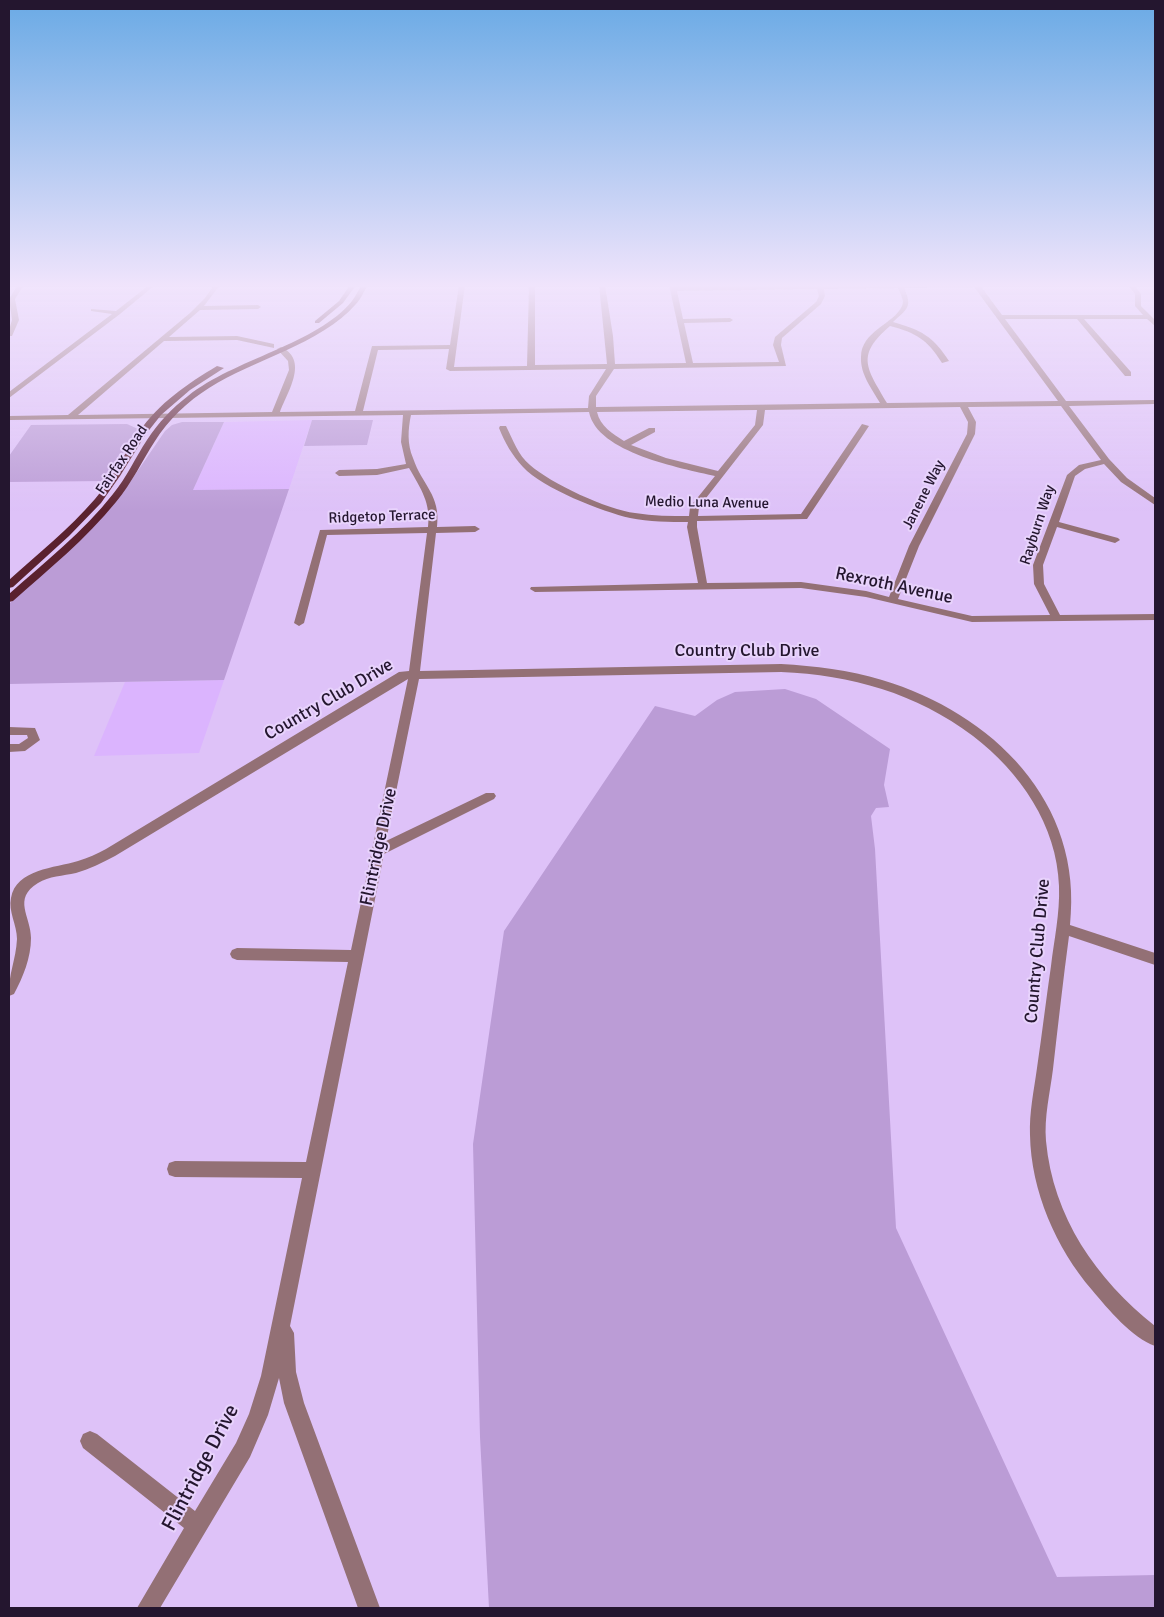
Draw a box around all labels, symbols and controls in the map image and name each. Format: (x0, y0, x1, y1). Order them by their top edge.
street label: Fairfax Road (92, 422, 152, 498)
street label: Janene Way (899, 457, 949, 533)
street label: Rayburn Way (1017, 483, 1059, 567)
street label: Medio Luna Avenue (645, 493, 769, 513)
street label: Ridgetop Terrace (328, 506, 436, 528)
street label: Rexroth Avenue (833, 563, 955, 609)
street label: Country Club Drive (674, 640, 820, 662)
street label: Country Club Drive (261, 654, 397, 746)
street label: Flintridge Drive (356, 786, 402, 908)
street label: Country Club Drive (1021, 878, 1055, 1024)
street label: Flintridge Drive (157, 1400, 245, 1536)

